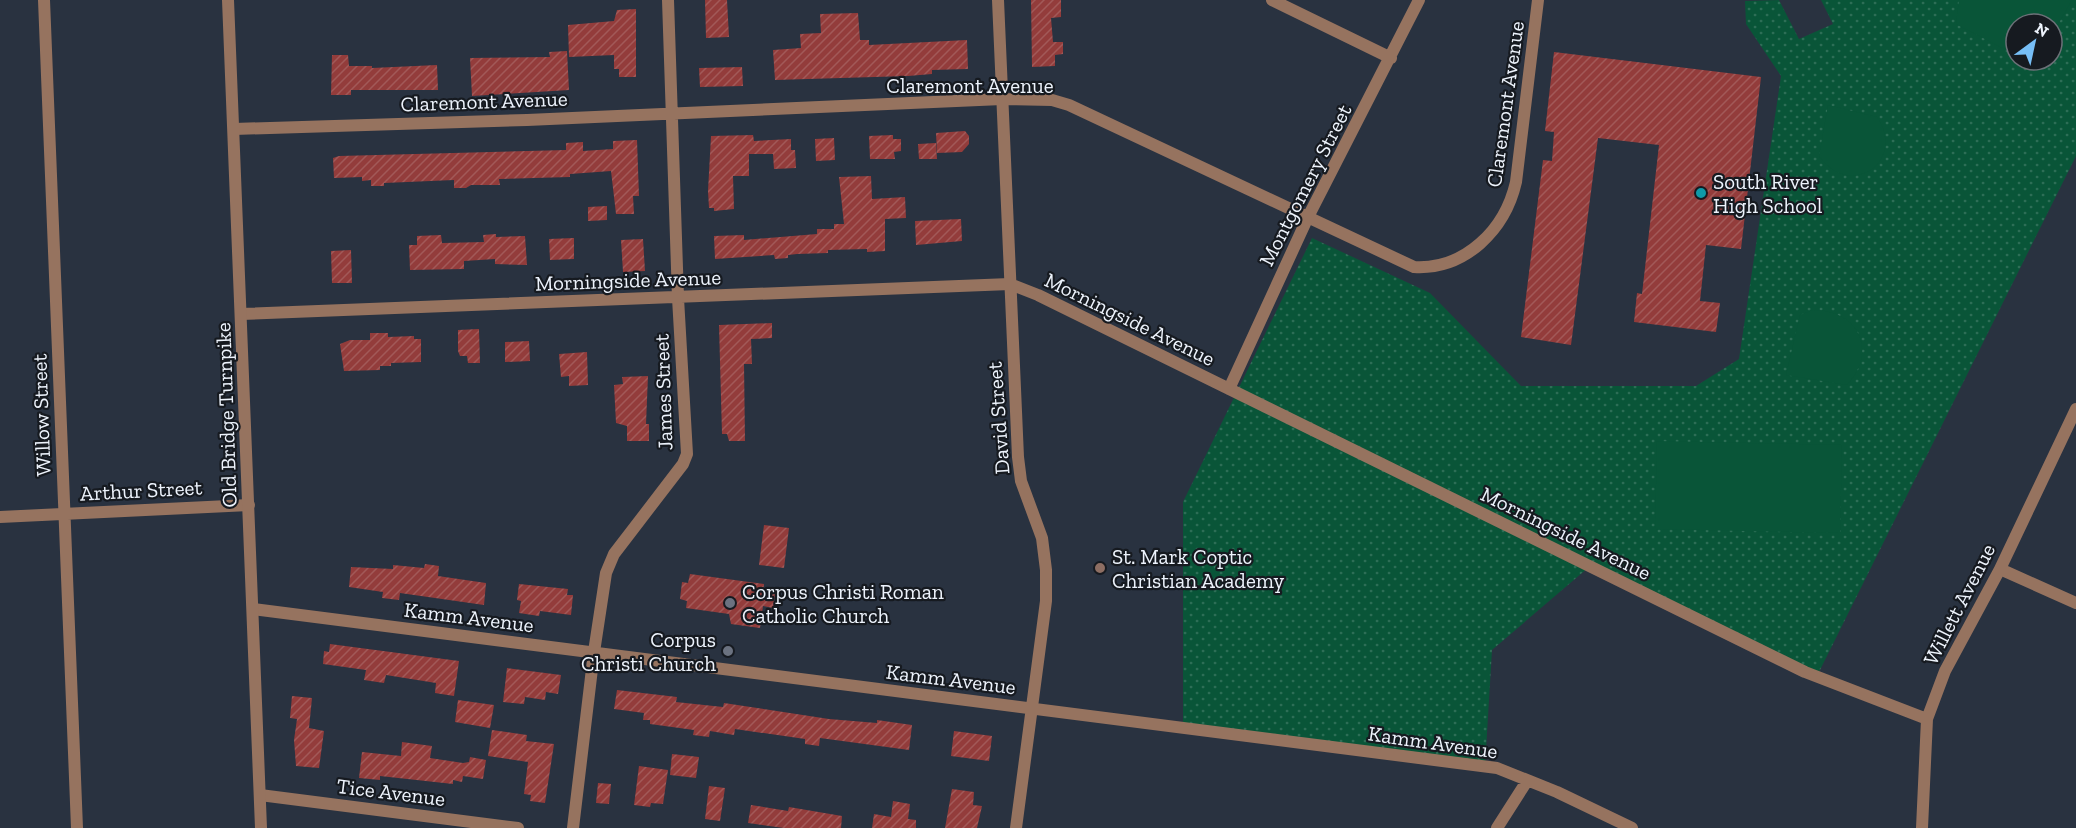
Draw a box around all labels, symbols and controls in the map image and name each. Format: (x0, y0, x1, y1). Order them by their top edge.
north arrow (2004, 12, 2064, 72)
street label: Claremont Avenue (1481, 19, 1529, 189)
text: N (2032, 19, 2052, 41)
street label: Claremont Avenue (886, 73, 1054, 98)
street label: Claremont Avenue (400, 86, 568, 116)
street label: Montgomery Street (1253, 100, 1357, 270)
place label: South River High School (1713, 169, 1823, 218)
marker: South River High School (1694, 186, 1708, 200)
street label: Morningside Avenue (535, 264, 722, 296)
street label: Morningside Avenue (1041, 267, 1219, 371)
street label: Old Bridge Turnpike (210, 322, 242, 508)
street label: James Street (648, 333, 678, 451)
street label: Willow Street (26, 353, 56, 477)
street label: David Street (982, 361, 1014, 475)
street label: Arthur Street (79, 474, 203, 506)
street label: Morningside Avenue (1477, 481, 1655, 585)
street label: Willett Avenue (1918, 539, 2000, 669)
place label: St. Mark Coptic Christian Academy (1112, 544, 1284, 593)
marker: St. Mark Coptic Christian Academy (1093, 561, 1107, 575)
place label: Corpus Christi Roman Catholic Church (742, 579, 944, 628)
marker: Corpus Christi Roman Catholic Church (723, 596, 737, 610)
street label: Kamm Avenue (403, 597, 535, 637)
place label: Corpus Christi Church (581, 627, 716, 676)
marker: Corpus Christi Church (721, 644, 735, 658)
street label: Kamm Avenue (885, 659, 1017, 699)
street label: Kamm Avenue (1367, 721, 1499, 763)
street label: Tice Avenue (335, 773, 447, 811)

